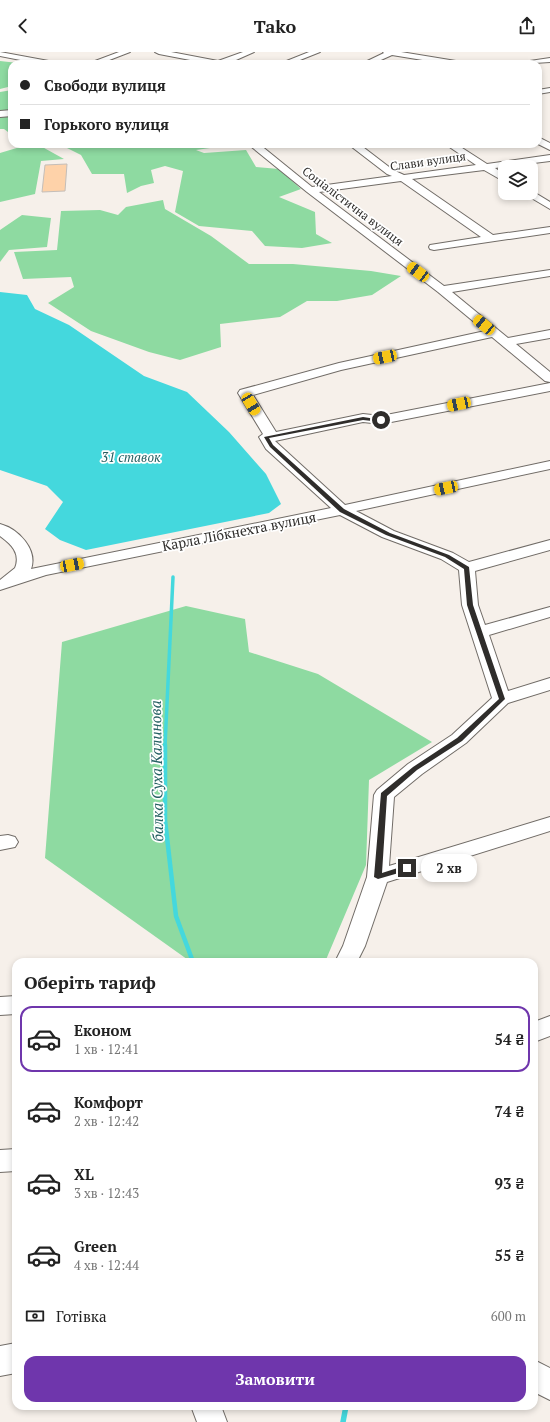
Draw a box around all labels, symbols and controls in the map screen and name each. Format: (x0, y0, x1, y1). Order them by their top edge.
text: Tako (254, 14, 296, 38)
icon: back (12, 15, 34, 37)
icon: share (516, 15, 538, 37)
text: Свободи вулиця (44, 75, 166, 95)
text: Горького вулиця (44, 114, 169, 134)
street label: Слави вулиця (389, 148, 467, 174)
map controls (498, 160, 538, 200)
button: layers (498, 160, 538, 200)
street label: Соціалістична вулиця (300, 163, 406, 249)
car (405, 260, 431, 284)
car (471, 313, 497, 337)
car (372, 349, 398, 365)
car (240, 391, 262, 417)
car (446, 396, 472, 412)
route start (372, 411, 390, 429)
water label: 31 ставок (101, 448, 161, 466)
car (433, 480, 459, 496)
street label: Карла Лібкнехта вулиця (160, 507, 318, 555)
car (59, 557, 85, 573)
water label: балка Суха Калинова (145, 700, 167, 842)
callout: 2 хв (421, 854, 477, 882)
route end (398, 859, 416, 877)
text: 2 хв (436, 859, 462, 877)
text: Оберіть тариф (24, 970, 156, 994)
text: Економ (74, 1020, 132, 1040)
icon: car (26, 1021, 62, 1057)
text: 54 ₴ (495, 1029, 524, 1049)
text: 1 хв · 12:41 (74, 1040, 139, 1058)
text: Комфорт (74, 1092, 143, 1112)
icon: car (26, 1093, 62, 1129)
text: 74 ₴ (495, 1101, 524, 1121)
text: 2 хв · 12:42 (74, 1112, 139, 1130)
text: XL (74, 1164, 94, 1184)
icon: car (26, 1165, 62, 1201)
text: 93 ₴ (495, 1173, 524, 1193)
text: 3 хв · 12:43 (74, 1184, 139, 1202)
text: Green (74, 1236, 117, 1256)
icon: car (26, 1237, 62, 1273)
text: 55 ₴ (495, 1245, 524, 1265)
text: 4 хв · 12:44 (74, 1256, 139, 1274)
icon: cash (24, 1305, 46, 1327)
text: Готівка (56, 1306, 107, 1326)
text: 600 m (491, 1307, 526, 1325)
button: Замовити (24, 1356, 526, 1402)

